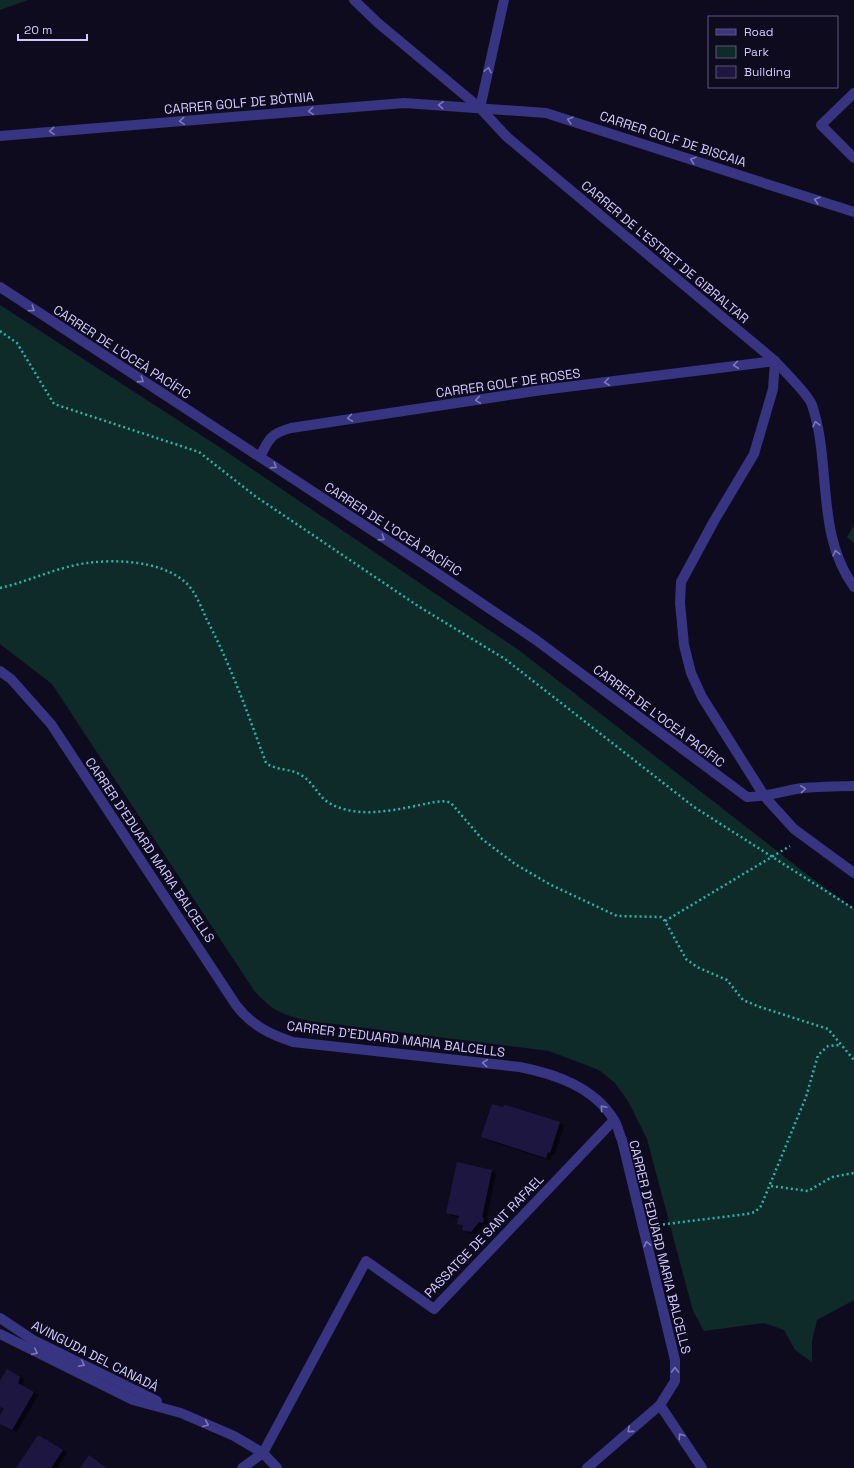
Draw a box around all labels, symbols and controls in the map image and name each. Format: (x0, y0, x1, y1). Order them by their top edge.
scale bar (18, 16, 87, 42)
legend (708, 16, 838, 88)
text: 20 m (24, 22, 52, 38)
text: Road (744, 24, 773, 40)
text: Park (744, 44, 769, 60)
text: Building (744, 64, 791, 80)
one-way arrow (484, 67, 492, 73)
street label: CARRER GOLF DE BÒTNIA (163, 88, 315, 118)
one-way arrow (438, 101, 444, 110)
one-way arrow (308, 106, 314, 115)
street label: CARRER GOLF DE BISCAIA (597, 107, 749, 171)
one-way arrow (179, 116, 185, 125)
one-way arrow (566, 116, 573, 125)
one-way arrow (49, 127, 55, 136)
one-way arrow (690, 156, 697, 165)
street label: CARRER DE L'ESTRET DE GIBRALTAR (578, 177, 752, 327)
one-way arrow (814, 197, 821, 205)
street label: CARRER DE L'OCEÀ PACÍFIC (50, 301, 194, 403)
one-way arrow (28, 304, 35, 311)
one-way arrow (733, 361, 739, 370)
street label: CARRER GOLF DE ROSES (435, 364, 581, 402)
one-way arrow (137, 376, 144, 383)
one-way arrow (604, 377, 610, 386)
one-way arrow (475, 395, 481, 404)
one-way arrow (346, 413, 353, 422)
one-way arrow (813, 421, 821, 428)
one-way arrow (269, 461, 276, 468)
street label: CARRER DE L'OCEÀ PACÍFIC (321, 478, 465, 580)
one-way arrow (378, 533, 385, 540)
one-way arrow (832, 549, 841, 556)
street label: CARRER DE L'OCEÀ PACÍFIC (590, 661, 728, 771)
street label: CARRER D'EDUARD MARIA BALCELLS (81, 754, 219, 946)
one-way arrow (800, 784, 806, 793)
street label: CARRER D'EDUARD MARIA BALCELLS (286, 1017, 506, 1061)
one-way arrow (482, 1059, 488, 1068)
one-way arrow (601, 1105, 608, 1113)
street label: CARRER D'EDUARD MARIA BALCELLS (625, 1138, 695, 1356)
street label: PASSATGE DE SANT RAFAEL (421, 1171, 547, 1301)
one-way arrow (643, 1240, 652, 1247)
street label: AVINGUDA DEL CANADÀ (29, 1317, 161, 1395)
one-way arrow (31, 1347, 38, 1354)
one-way arrow (78, 1360, 86, 1367)
one-way arrow (671, 1367, 679, 1373)
one-way arrow (201, 1419, 209, 1427)
one-way arrow (628, 1426, 635, 1433)
one-way arrow (679, 1434, 686, 1441)

